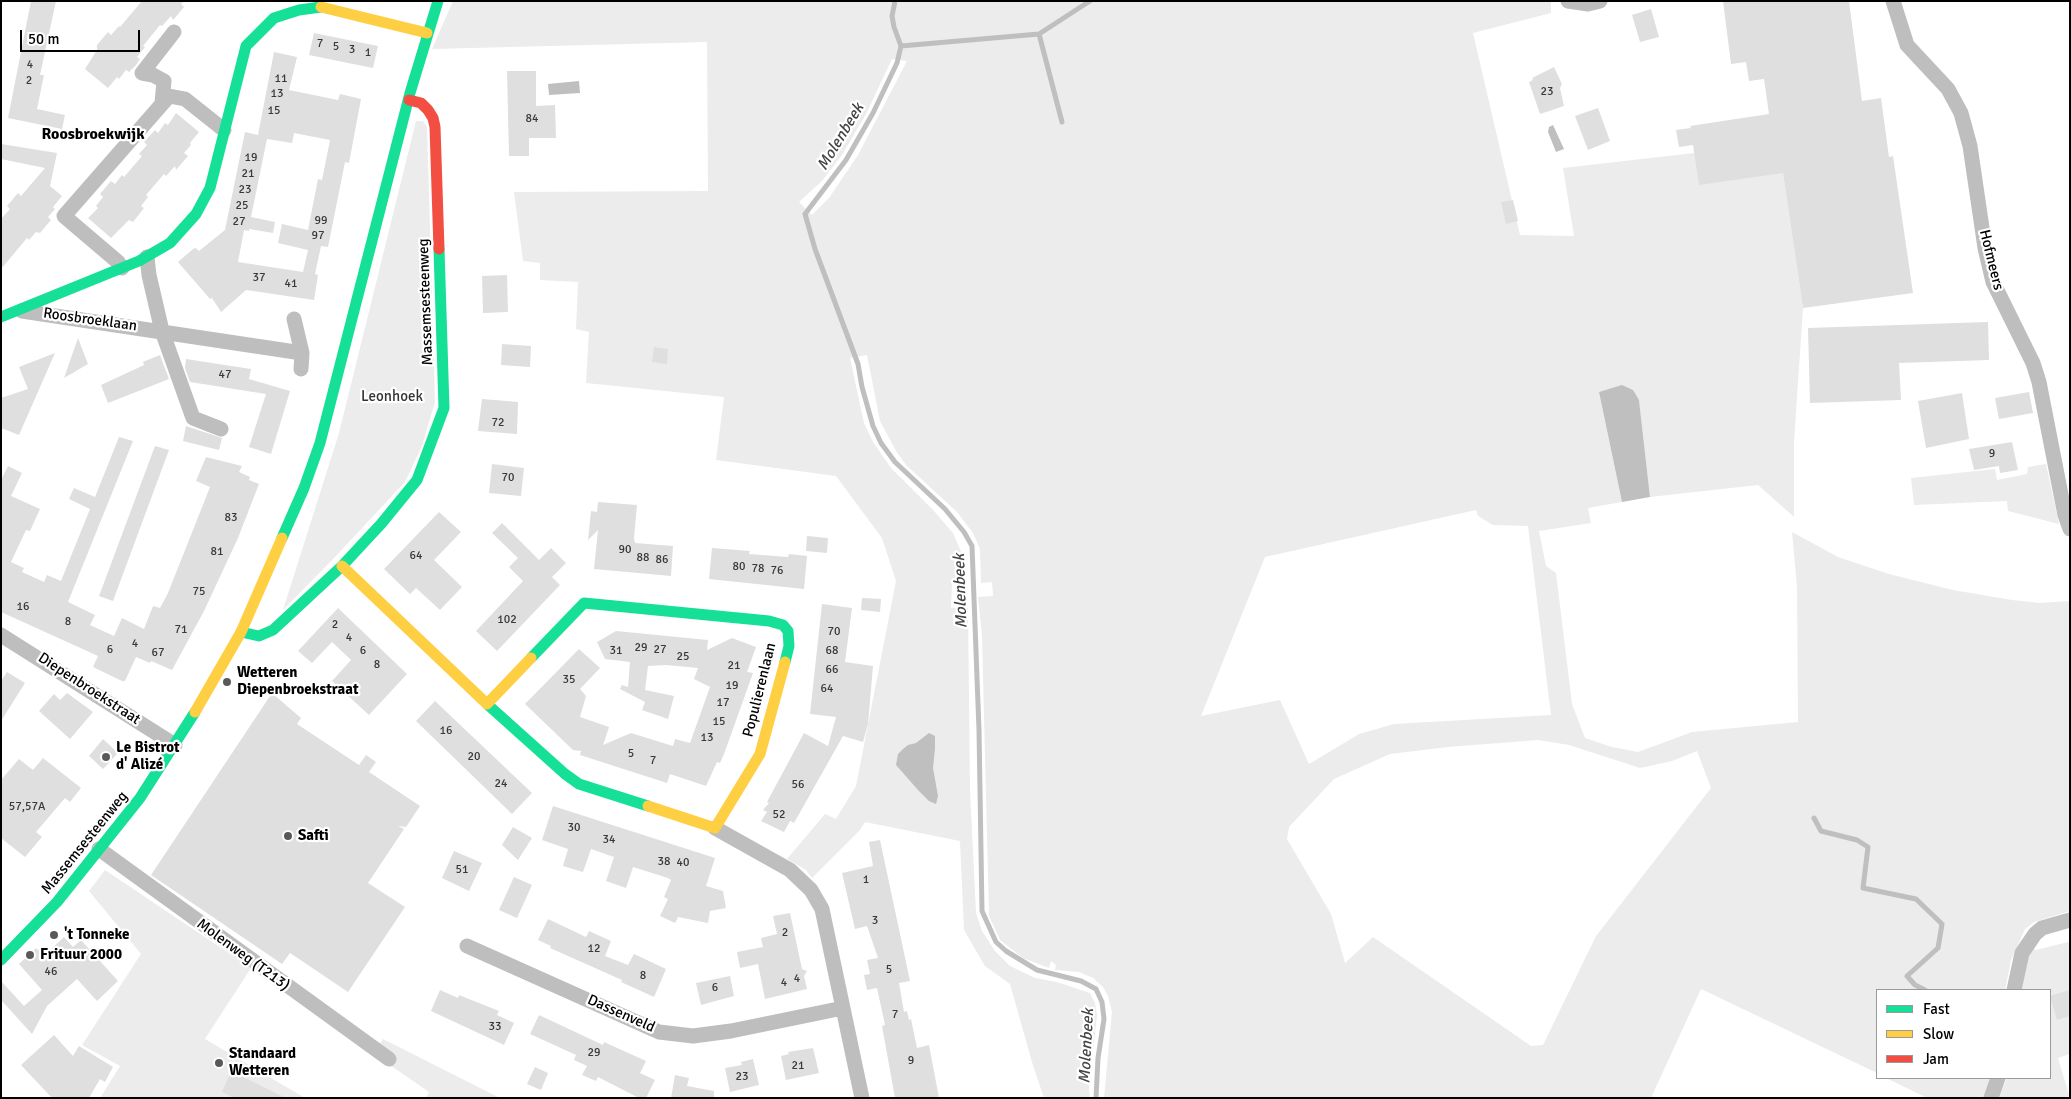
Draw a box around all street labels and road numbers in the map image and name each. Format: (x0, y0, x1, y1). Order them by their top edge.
street label: Hofmeers (1975, 228, 2007, 292)
street label: Massemsesteenweg (415, 238, 437, 366)
street label: Roosbroeklaan (42, 305, 138, 335)
street label: Populierenlaan (740, 641, 780, 739)
street label: Diepenbroekstraat (34, 649, 144, 729)
street label: Massemsesteenweg (38, 788, 132, 898)
street label: Molenweg (T213) (193, 915, 293, 995)
street label: Dassenveld (584, 991, 658, 1037)

